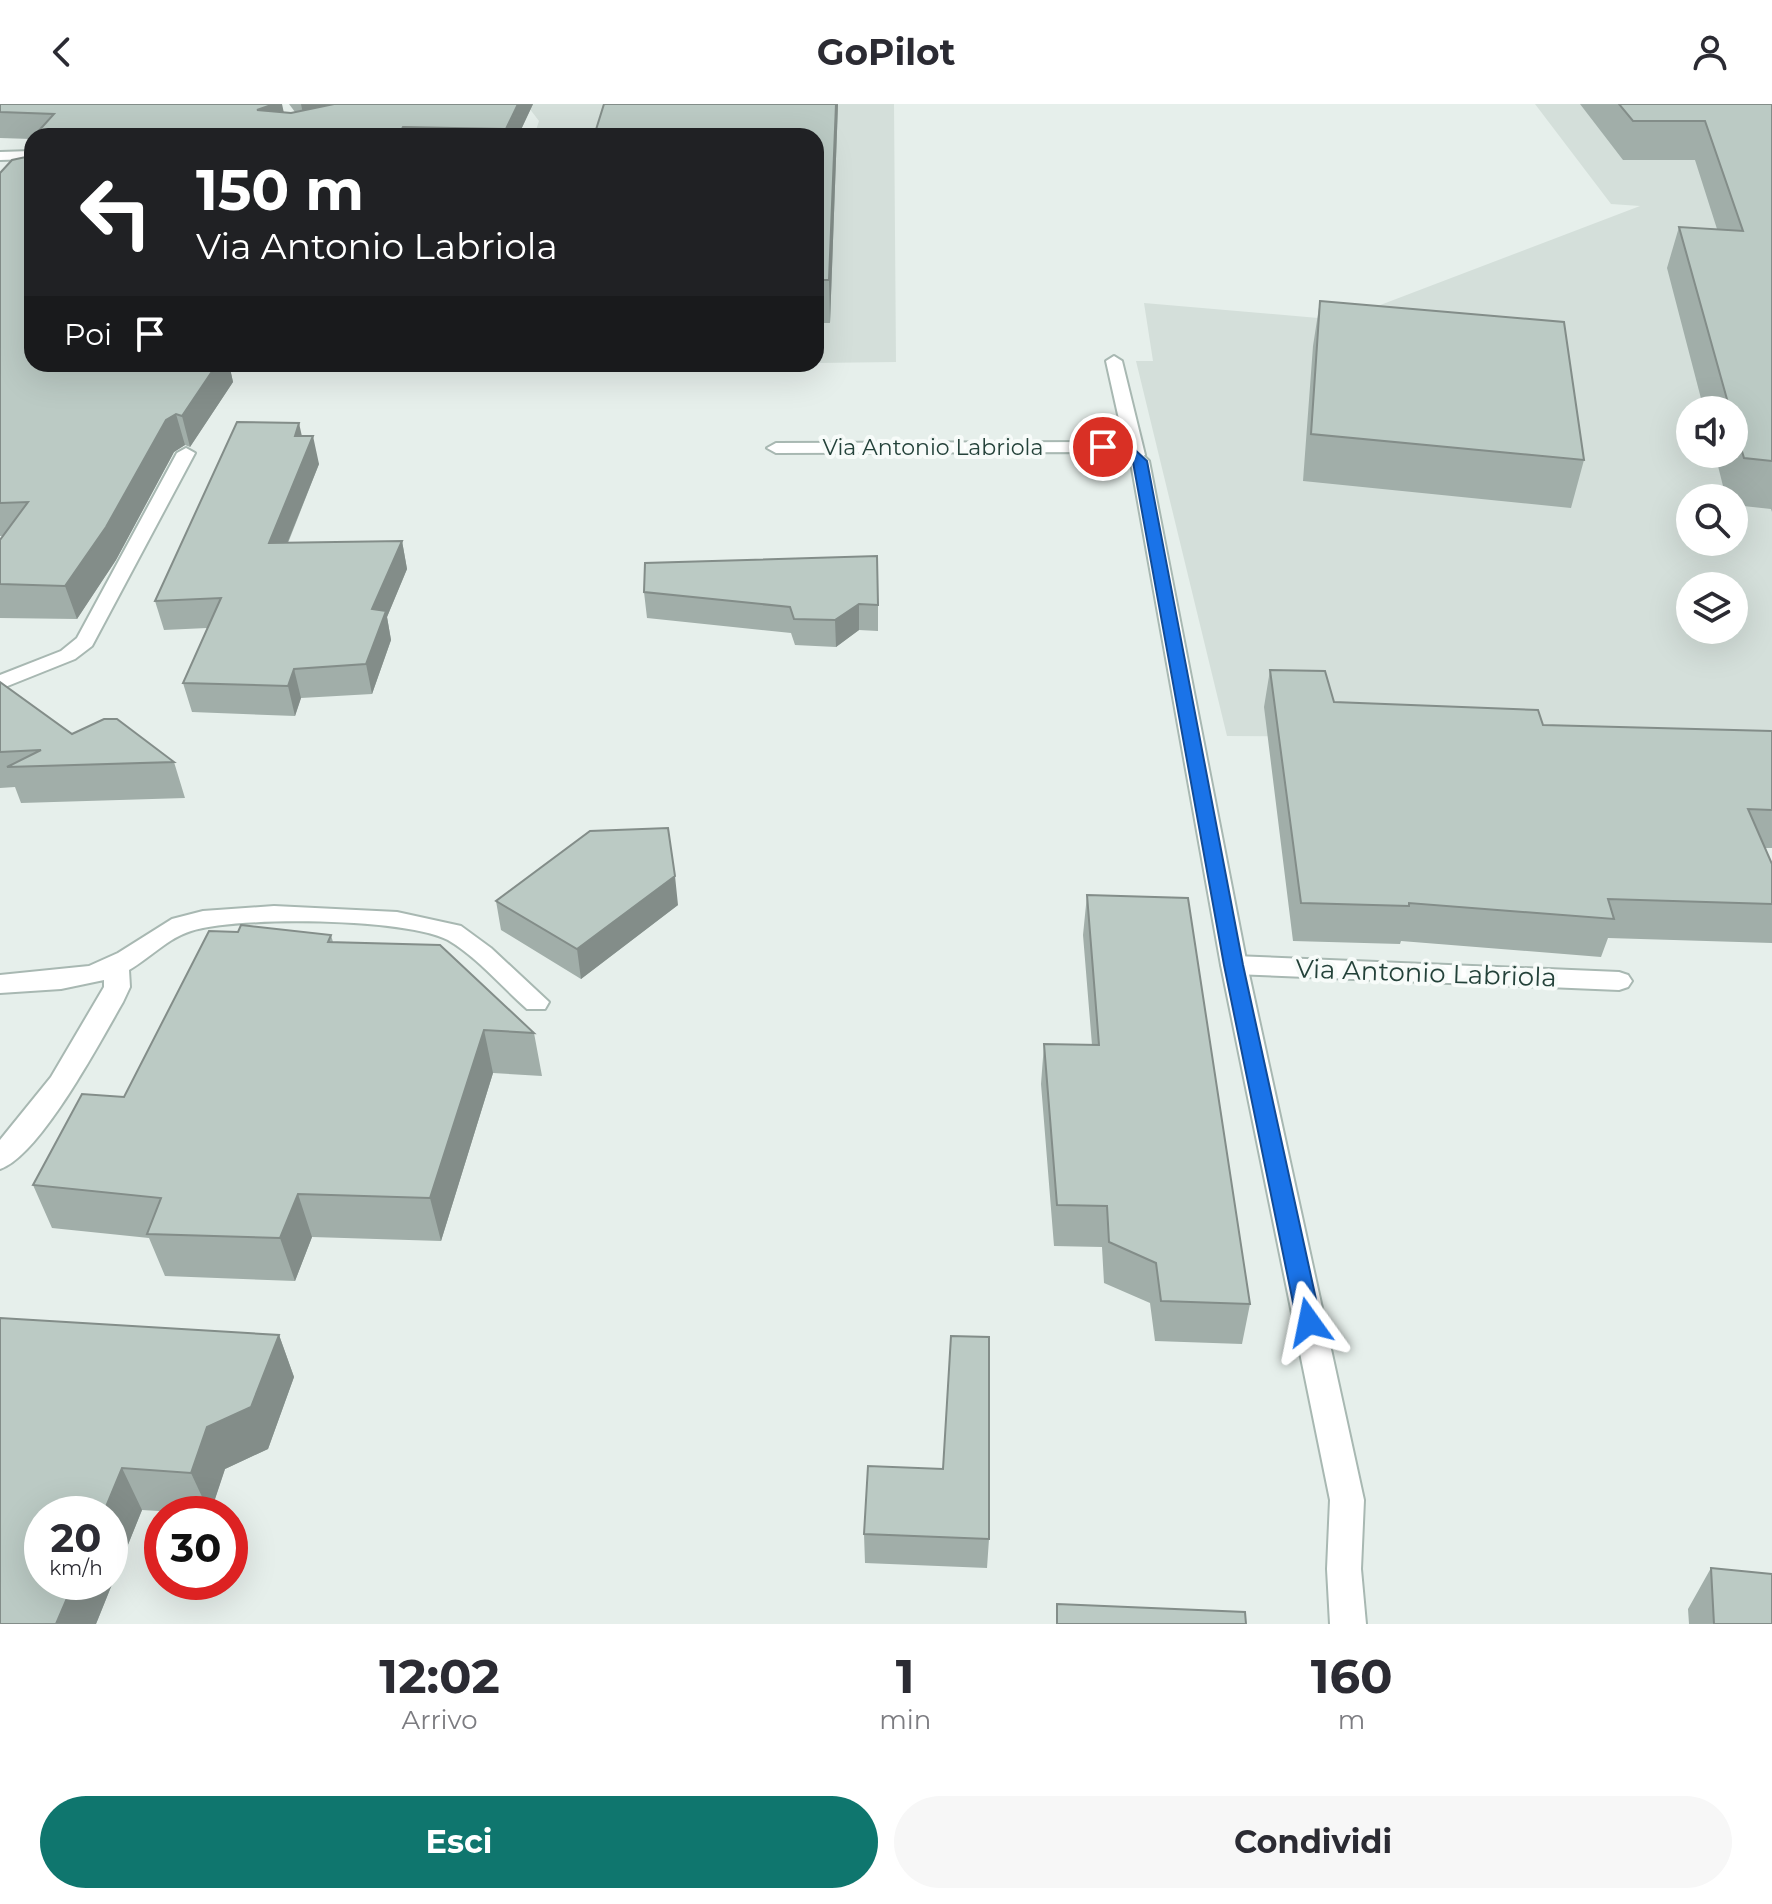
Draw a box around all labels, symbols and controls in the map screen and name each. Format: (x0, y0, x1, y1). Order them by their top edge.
icon: back (40, 30, 84, 74)
text: GoPilot (817, 30, 955, 74)
icon: person (1688, 30, 1732, 74)
text: 150 m (196, 156, 364, 224)
icon: left (64, 160, 168, 264)
text: Via Antonio Labriola (196, 224, 558, 268)
icon: arrive (128, 312, 172, 356)
text: Poi (64, 316, 112, 353)
map controls (1676, 396, 1748, 644)
button: sound (1676, 396, 1748, 468)
pin (1069, 413, 1137, 481)
icon: arrive (1081, 425, 1125, 469)
street label: Via Antonio Labriola (822, 434, 1044, 461)
button: search (1676, 484, 1748, 556)
button: layers (1676, 572, 1748, 644)
street label: Via Antonio Labriola (1295, 952, 1557, 994)
position arrow (1267, 1280, 1351, 1364)
speed limit sign: 30 (144, 1496, 248, 1600)
text: 20 (51, 1513, 101, 1562)
text: km/h (49, 1556, 103, 1580)
text: 12:02 (379, 1647, 500, 1705)
text: 1 (896, 1647, 915, 1705)
text: 160 (1311, 1647, 1393, 1705)
text: Arrivo (402, 1704, 478, 1736)
text: min (879, 1704, 931, 1736)
text: m (1338, 1704, 1365, 1736)
button: Esci (40, 1796, 878, 1888)
button: Condividi (894, 1796, 1732, 1888)

